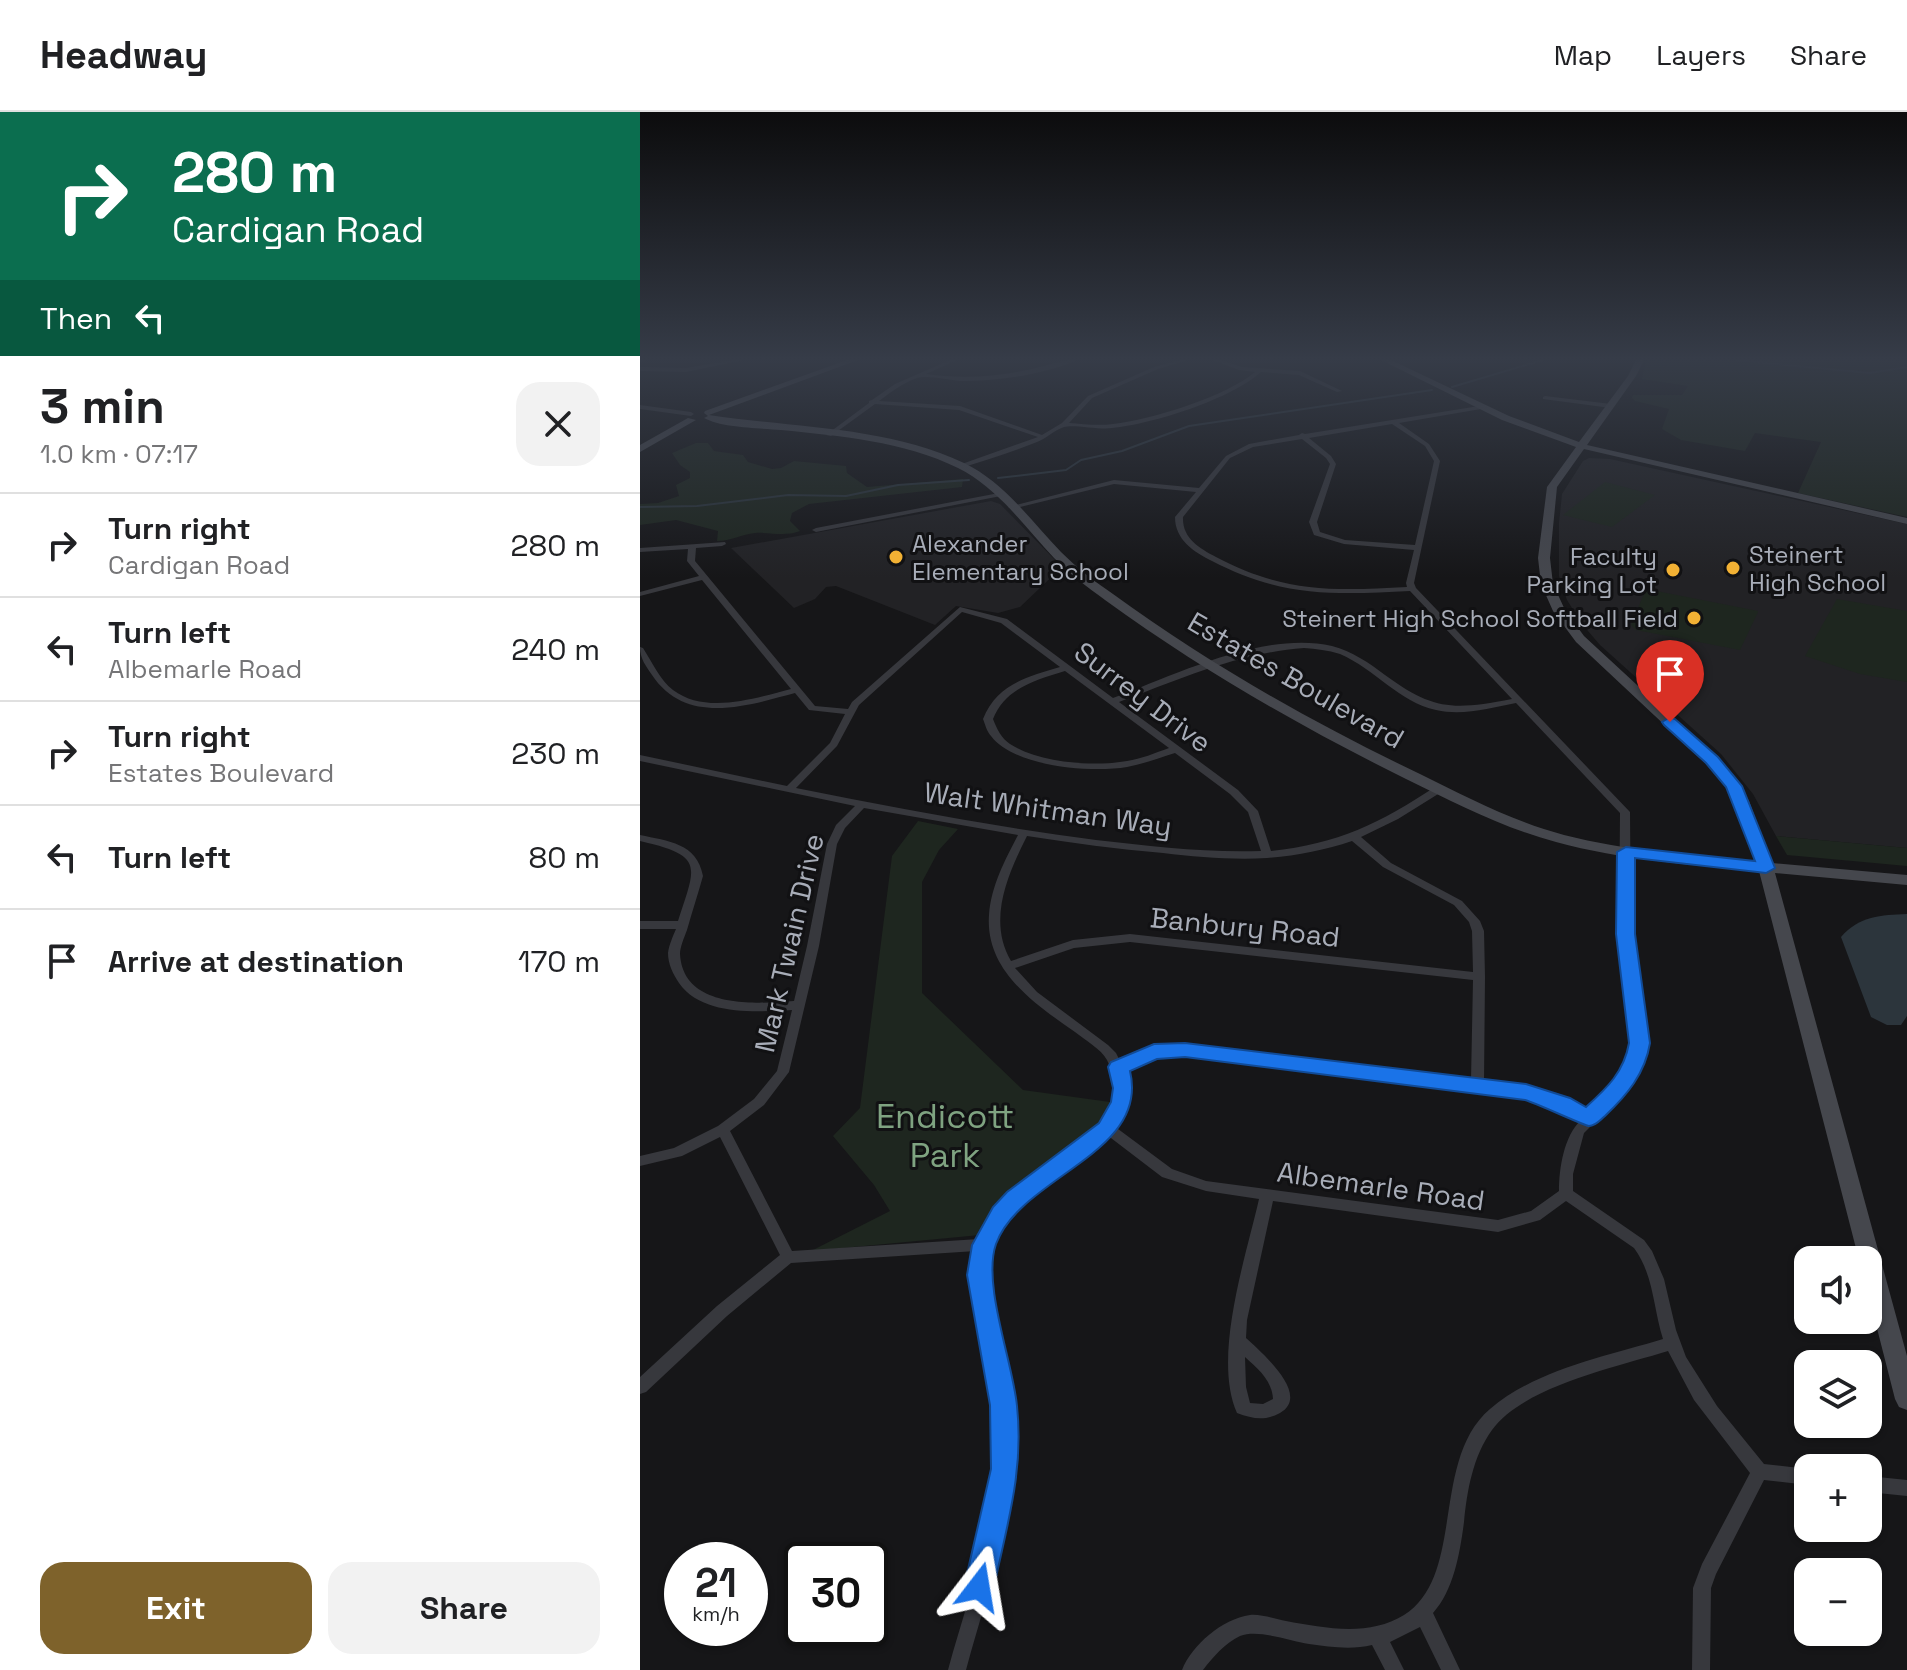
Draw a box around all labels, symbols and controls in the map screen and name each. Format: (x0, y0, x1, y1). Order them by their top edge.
text: Headway (40, 31, 207, 79)
text: Map (1554, 37, 1612, 73)
text: Layers (1656, 37, 1746, 73)
text: Share (1790, 37, 1867, 73)
text: 280 m (172, 137, 337, 208)
icon: right (40, 144, 144, 248)
text: Cardigan Road (172, 207, 424, 253)
icon: left (128, 296, 172, 340)
text: Then (40, 299, 112, 338)
text: 3 min (40, 376, 165, 437)
button: close (516, 382, 600, 466)
text: 1.0 km · 07:17 (40, 437, 198, 471)
text: Turn right (108, 509, 251, 548)
icon: right (40, 523, 84, 567)
text: 280 m (510, 526, 600, 565)
place label: Alexander Elementary School (912, 528, 1129, 587)
place label: Steinert High School (1749, 539, 1886, 598)
place label: Faculty Parking Lot (1527, 541, 1657, 600)
text: Cardigan Road (108, 548, 290, 582)
marker: Alexander Elementary School (887, 548, 905, 566)
marker: Steinert High School (1724, 559, 1742, 577)
marker: Faculty Parking Lot (1664, 561, 1682, 579)
street label: Estates Boulevard (1181, 603, 1411, 757)
place label: Steinert High School Softball Field (1282, 603, 1678, 634)
marker: Steinert High School Softball Field (1685, 609, 1703, 627)
text: Turn left (108, 613, 231, 652)
icon: left (40, 627, 84, 671)
text: 240 m (511, 630, 600, 669)
street label: Surrey Drive (1067, 634, 1219, 760)
pin (1636, 640, 1704, 722)
text: Albemarle Road (108, 652, 302, 686)
icon: arrive (1648, 652, 1692, 696)
text: Turn right (108, 717, 251, 756)
icon: right (40, 731, 84, 775)
text: 230 m (511, 734, 600, 773)
text: Estates Boulevard (108, 756, 334, 790)
street label: Walt Whitman Way (922, 774, 1174, 844)
street label: Mark Twain Drive (746, 830, 832, 1056)
icon: left (40, 835, 84, 879)
text: Turn left (108, 838, 231, 877)
text: 80 m (529, 838, 600, 877)
street label: Banbury Road (1148, 899, 1342, 955)
icon: arrive (40, 939, 84, 983)
text: Arrive at destination (108, 942, 404, 981)
text: 170 m (518, 942, 600, 981)
park label: Endicott Park (876, 1095, 1014, 1177)
street label: Albemarle Road (1275, 1154, 1487, 1218)
map controls (1794, 1246, 1882, 1646)
button: sound (1794, 1246, 1882, 1334)
button: layers (1794, 1350, 1882, 1438)
button: + (1794, 1454, 1882, 1542)
speed limit sign: 30 (784, 1542, 888, 1646)
position arrow (937, 1545, 1021, 1629)
text: 21 (695, 1558, 737, 1609)
button: − (1794, 1558, 1882, 1646)
button: Exit (40, 1562, 312, 1654)
button: Share (328, 1562, 600, 1654)
text: km/h (692, 1601, 740, 1627)

